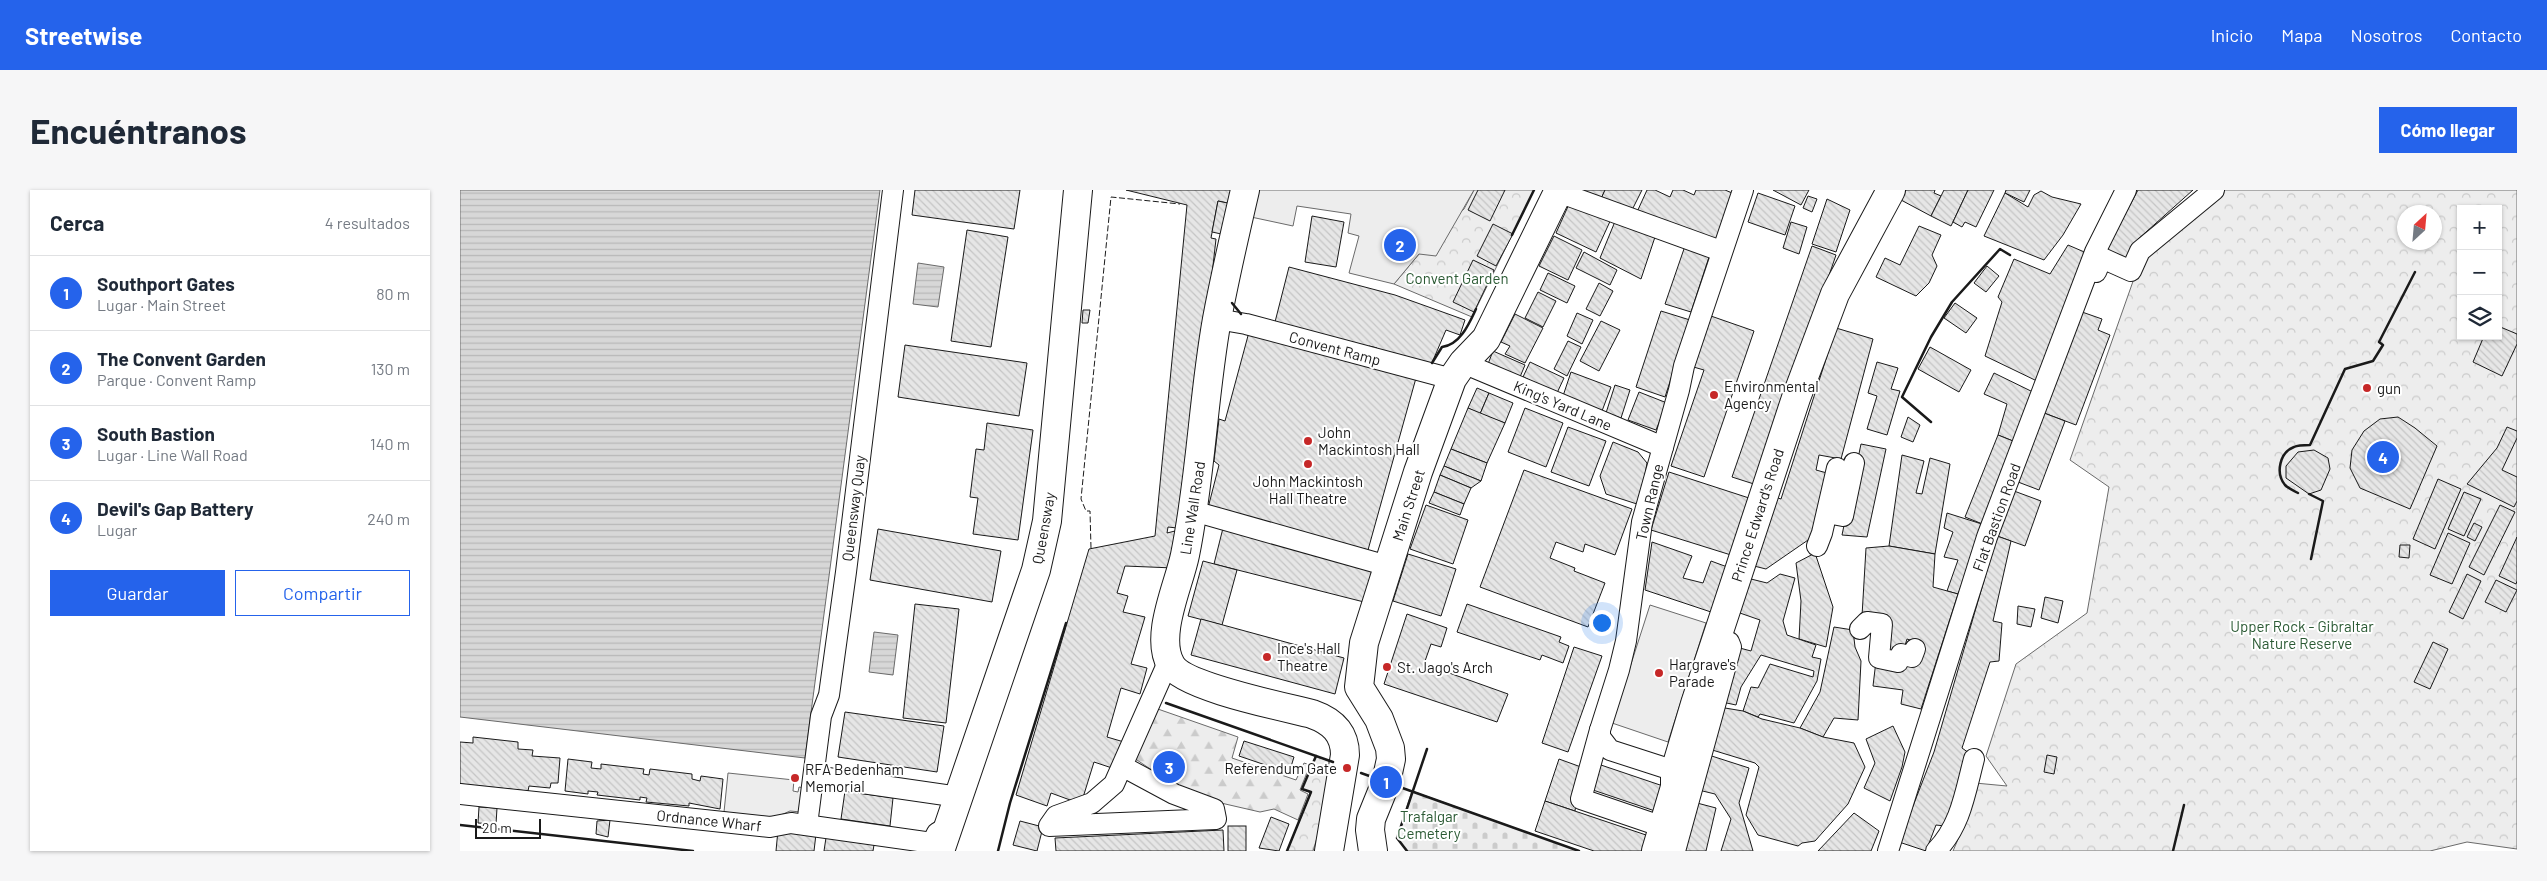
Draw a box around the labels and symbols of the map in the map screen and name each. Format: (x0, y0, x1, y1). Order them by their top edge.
north arrow (2397, 205, 2442, 250)
pin: 2 (1384, 226, 1416, 264)
park label: Convent Garden (1405, 269, 1509, 287)
street label: Convent Ramp (1287, 327, 1383, 369)
street label: King's Yard Lane (1511, 376, 1615, 434)
place label: Environmental Agency (1724, 377, 1819, 412)
place label: gun (2377, 379, 2401, 397)
marker: gun (2361, 382, 2373, 394)
marker: Environmental Agency (1708, 389, 1720, 401)
place label: John Mackintosh Hall (1318, 423, 1420, 458)
marker: John Mackintosh Hall (1302, 435, 1314, 447)
pin: 4 (2367, 438, 2399, 476)
street label: Prince Edward's Road (1727, 446, 1787, 584)
street label: Queensway Quay (838, 454, 868, 562)
marker: John Mackintosh Hall Theatre (1302, 458, 1314, 470)
street label: Line Wall Road (1176, 460, 1208, 556)
street label: Flat Bastion Road (1968, 460, 2024, 574)
street label: Town Range (1631, 462, 1667, 542)
street label: Main Street (1388, 467, 1428, 543)
place label: John Mackintosh Hall Theatre (1253, 472, 1363, 507)
street label: Queensway (1028, 491, 1058, 565)
your location (1589, 610, 1615, 636)
park label: Upper Rock - Gibraltar Nature Reserve (2230, 617, 2374, 652)
place label: Ince's Hall Theatre (1277, 639, 1341, 674)
marker: Ince's Hall Theatre (1261, 651, 1273, 663)
place label: Hargrave's Parade (1669, 655, 1736, 690)
place label: St. Jago's Arch (1397, 658, 1493, 676)
marker: St. Jago's Arch (1381, 661, 1393, 673)
marker: Hargrave's Parade (1653, 667, 1665, 679)
pin: 3 (1153, 748, 1185, 786)
place label: Referendum Gate (1224, 759, 1337, 777)
place label: RFA Bedenham Memorial (805, 760, 904, 795)
marker: Referendum Gate (1341, 762, 1353, 774)
pin: 1 (1370, 763, 1402, 801)
marker: RFA Bedenham Memorial (789, 772, 801, 784)
street label: Ordnance Wharf (656, 806, 762, 834)
park label: Trafalgar Cemetery (1397, 807, 1461, 842)
scale bar (475, 816, 541, 839)

